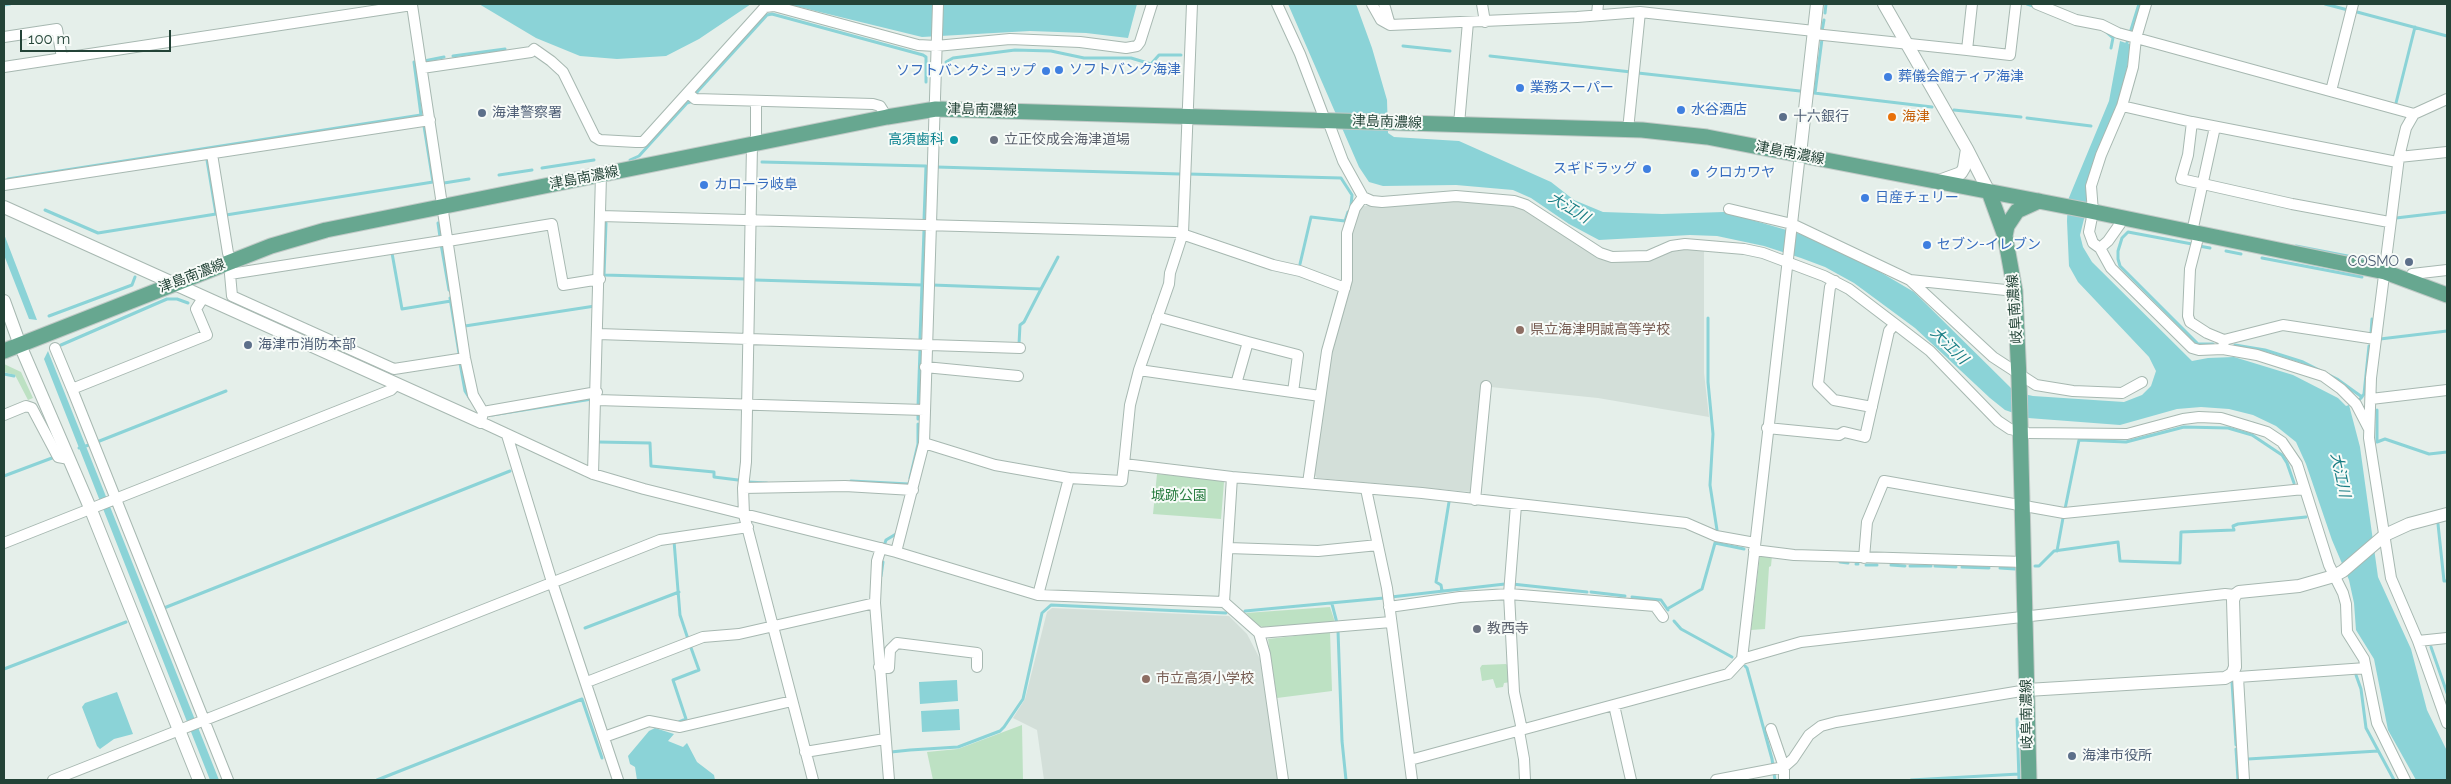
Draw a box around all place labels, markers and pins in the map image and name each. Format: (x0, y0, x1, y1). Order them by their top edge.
place label: ソフトバンク海津 (1069, 62, 1181, 78)
place label: ソフトバンクショップ (896, 63, 1036, 79)
marker: ソフトバンク海津 (1053, 64, 1065, 76)
marker: ソフトバンクショップ (1040, 65, 1052, 77)
place label: 葬儀会館ティア海津 (1898, 69, 2024, 85)
marker: 葬儀会館ティア海津 (1882, 71, 1894, 83)
place label: 業務スーパー (1530, 80, 1614, 96)
marker: 業務スーパー (1514, 82, 1526, 94)
place label: 水谷酒店 (1691, 102, 1747, 118)
marker: 水谷酒店 (1675, 104, 1687, 116)
place label: 海津警察署 (492, 105, 562, 121)
marker: 海津警察署 (476, 107, 488, 119)
place label: 十六銀行 (1793, 109, 1849, 125)
place label: 海津 (1902, 109, 1930, 125)
marker: 十六銀行 (1777, 111, 1789, 123)
marker: 海津 (1886, 111, 1898, 123)
place label: 高須歯科 (888, 132, 944, 148)
place label: 立正佼成会海津道場 (1004, 132, 1130, 148)
marker: 高須歯科 (948, 134, 960, 146)
marker: 立正佼成会海津道場 (988, 134, 1000, 146)
place label: スギドラッグ (1553, 161, 1637, 177)
marker: スギドラッグ (1641, 163, 1653, 175)
place label: クロカワヤ (1705, 165, 1775, 181)
marker: クロカワヤ (1689, 167, 1701, 179)
place label: カローラ岐阜 (714, 177, 798, 193)
marker: カローラ岐阜 (698, 179, 710, 191)
place label: 日産チェリー (1875, 190, 1959, 206)
marker: 日産チェリー (1859, 192, 1871, 204)
place label: セブン-イレブン (1937, 237, 2041, 253)
marker: セブン-イレブン (1921, 239, 1933, 251)
place label: COSMO (2348, 254, 2399, 270)
marker: COSMO (2403, 256, 2415, 268)
place label: 県立海津明誠高等学校 (1530, 322, 1670, 338)
marker: 県立海津明誠高等学校 (1514, 324, 1526, 336)
place label: 海津市消防本部 (258, 337, 356, 353)
marker: 海津市消防本部 (242, 339, 254, 351)
place label: 教西寺 (1487, 621, 1529, 637)
marker: 教西寺 (1471, 623, 1483, 635)
place label: 市立高須小学校 (1156, 671, 1254, 687)
marker: 市立高須小学校 (1140, 673, 1152, 685)
place label: 海津市役所 (2082, 748, 2152, 764)
marker: 海津市役所 (2066, 750, 2078, 762)

